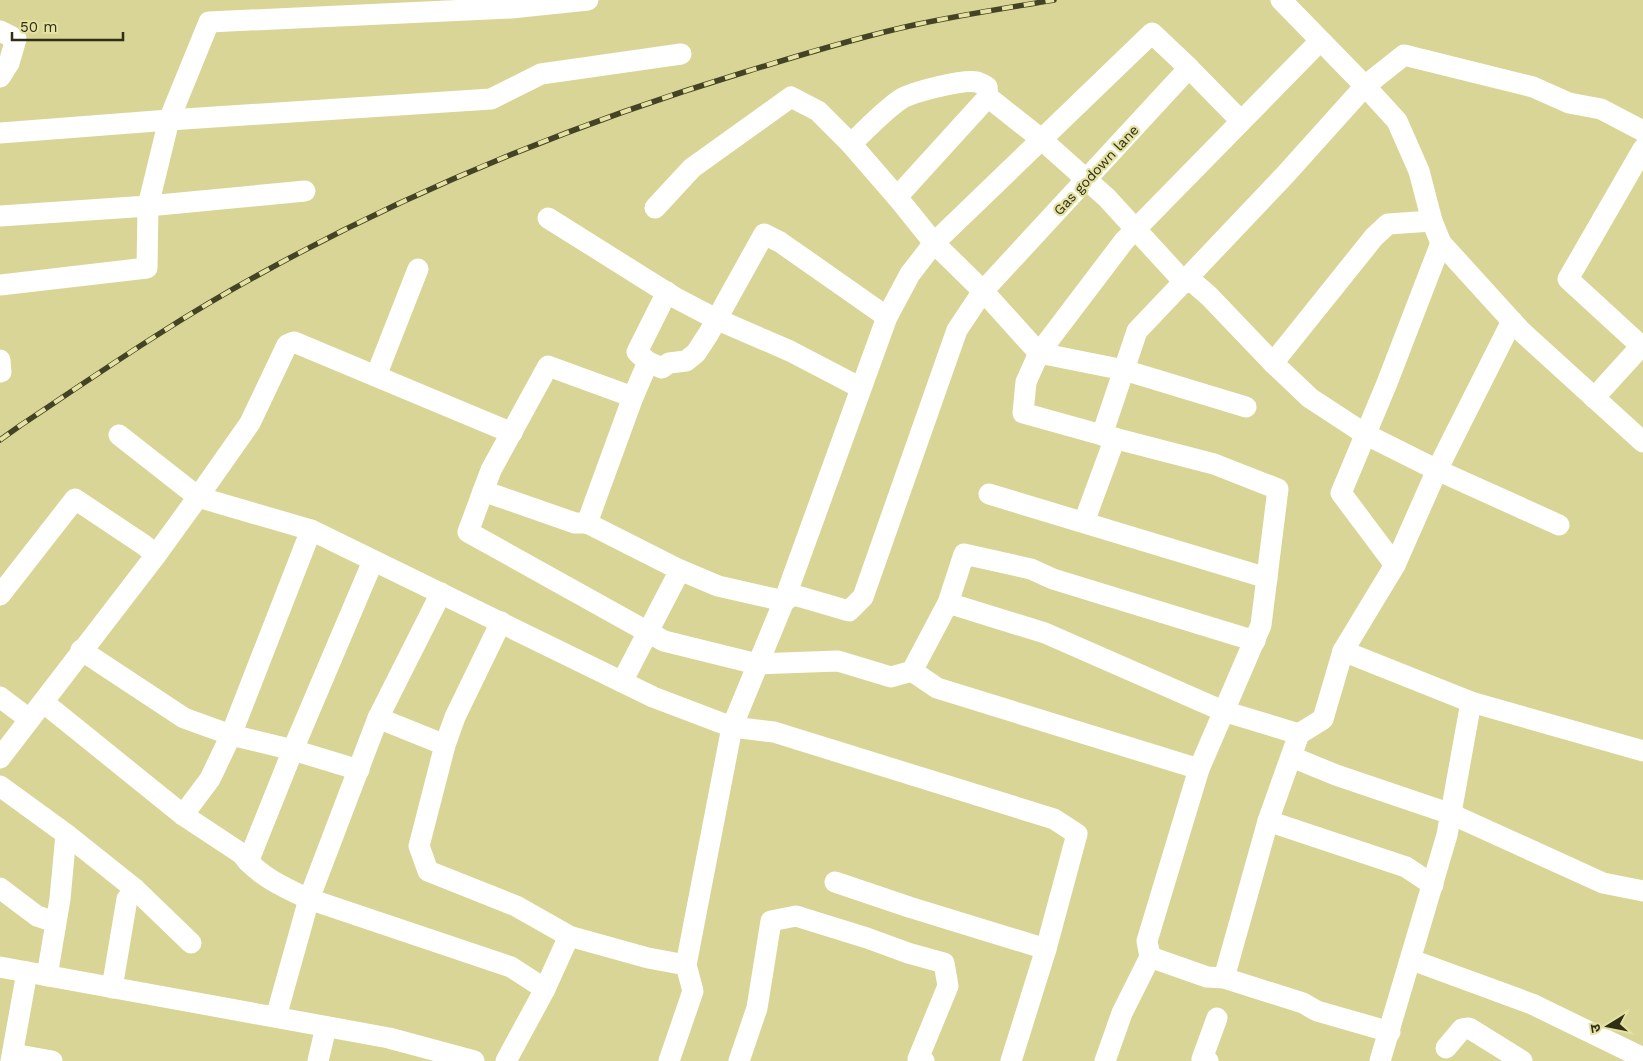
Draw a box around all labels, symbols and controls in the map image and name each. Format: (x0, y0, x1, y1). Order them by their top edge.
scale bar (12, 10, 124, 42)
text: 50 m (20, 18, 57, 36)
street label: Gas godown lane (1050, 122, 1142, 218)
north arrow (1583, 1001, 1633, 1051)
text: उ (1586, 1022, 1604, 1034)

